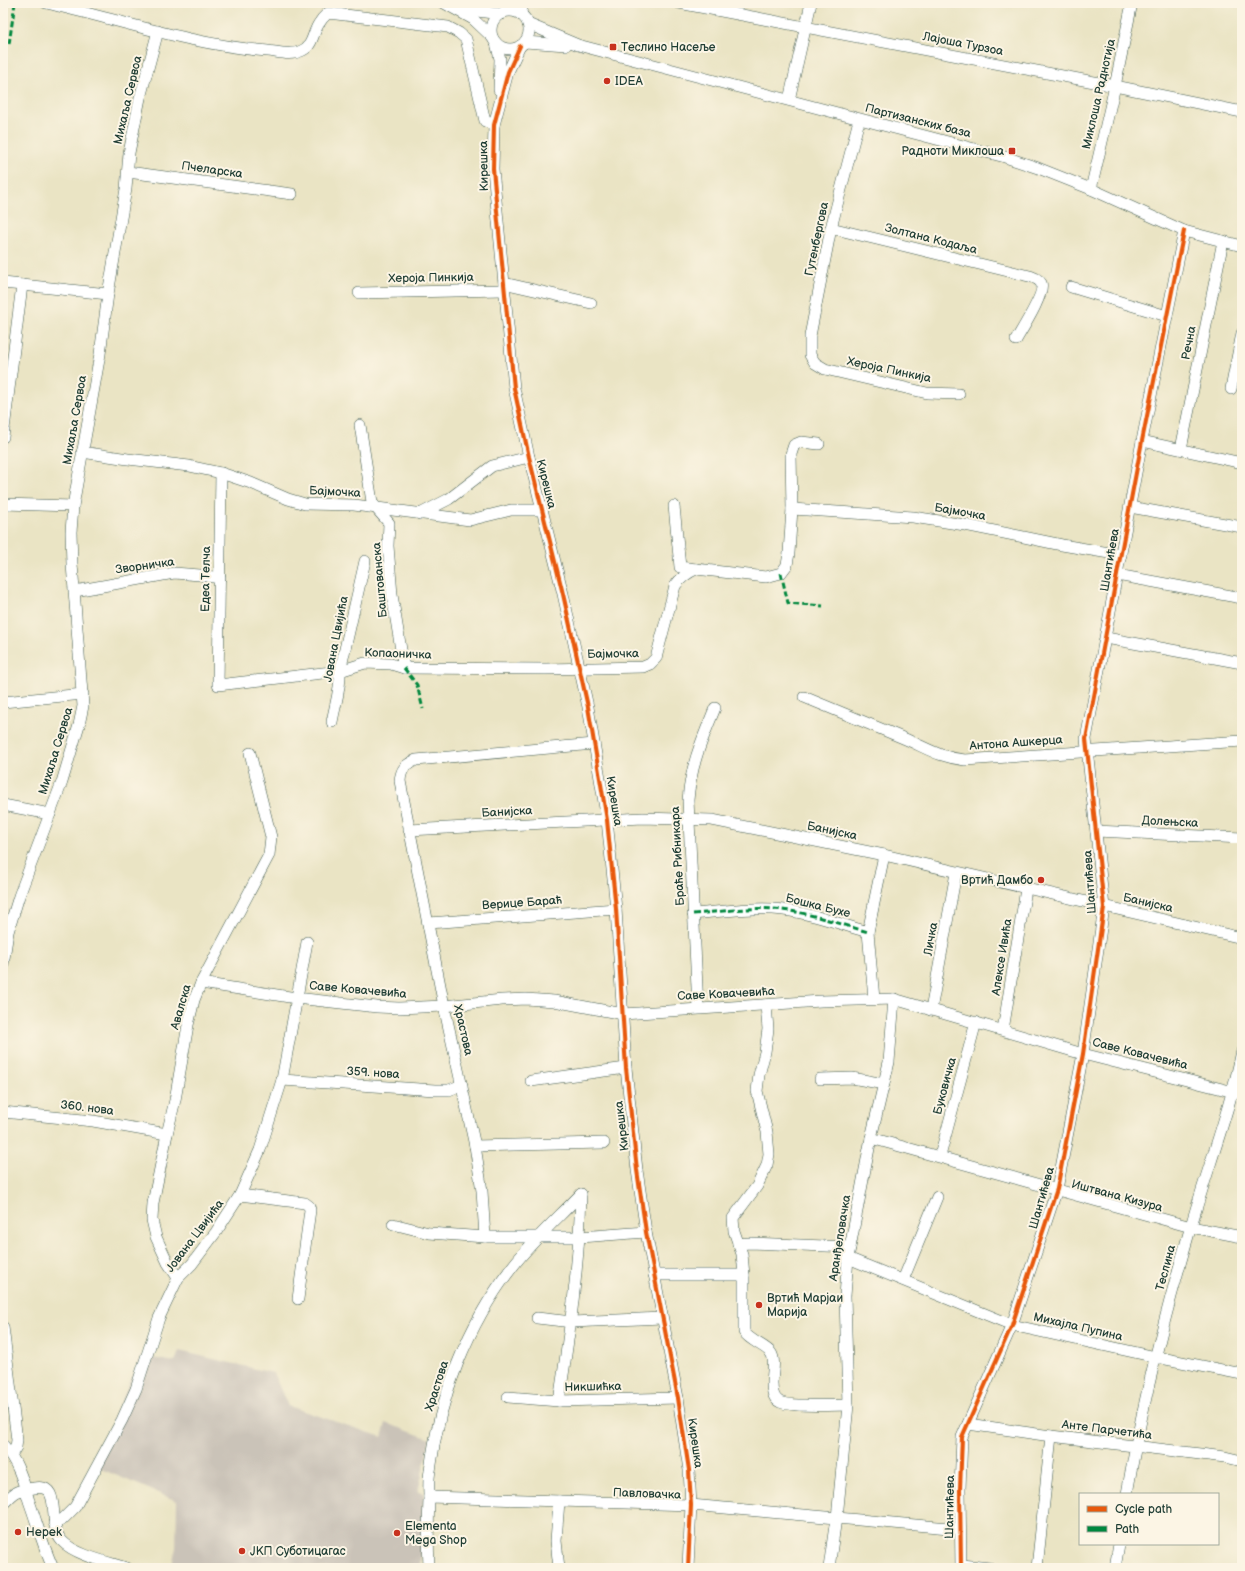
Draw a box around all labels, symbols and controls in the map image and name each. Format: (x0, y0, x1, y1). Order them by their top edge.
street label: Лајоша Турзоа (921, 29, 1004, 59)
street label: Миклоша Раднотија (1079, 37, 1119, 151)
place label: Теслино Насеље (621, 40, 716, 55)
marker: Теслино Насеље (608, 42, 618, 52)
street label: Михаља Сервоа (111, 54, 145, 146)
place label: IDEA (615, 74, 643, 89)
marker: IDEA (602, 76, 612, 86)
street label: Партизанских база (863, 101, 973, 141)
street label: Кирешка (476, 141, 492, 191)
place label: Радноти Миклоша (901, 144, 1004, 159)
marker: Радноти Миклоша (1007, 146, 1017, 156)
street label: Пчеларска (180, 158, 244, 182)
street label: Гутенбергова (802, 201, 832, 277)
street label: Золтана Кодаља (883, 220, 979, 258)
street label: Хероја Пинкија (388, 270, 474, 286)
street label: Речна (1178, 325, 1200, 361)
street label: Хероја Пинкија (846, 354, 932, 386)
street label: Михаља Сервоа (60, 374, 90, 466)
street label: Кирешка (533, 458, 559, 510)
street label: Бајмочка (309, 483, 361, 501)
street label: Бајмочка (933, 500, 987, 524)
street label: Шантићева (1097, 527, 1123, 593)
street label: Баштованска (369, 542, 391, 618)
street label: Едеа Телча (198, 546, 214, 612)
street label: Зворничка (115, 554, 175, 578)
street label: Јована Цвијића (320, 595, 352, 683)
street label: Копаоничка (364, 645, 432, 663)
street label: Бајмочка (587, 646, 639, 662)
street label: Михаља Сервоа (36, 706, 76, 796)
street label: Антона Ашкерца (968, 732, 1063, 754)
street label: Кирешка (603, 775, 625, 827)
street label: Банијска (481, 803, 533, 821)
street label: Браће Рибникара (668, 806, 688, 906)
street label: Долењска (1141, 813, 1199, 831)
street label: Банијска (806, 818, 858, 844)
street label: Шантићева (1080, 850, 1100, 914)
place label: Вртић Дамбо (961, 873, 1033, 888)
marker: Вртић Дамбо (1036, 875, 1046, 885)
street label: Банијска (1122, 890, 1174, 916)
street label: Бошка Бухе (784, 891, 852, 921)
street label: Верице Бараћ (482, 893, 562, 913)
street label: Алексе Ивића (988, 917, 1015, 998)
street label: Личка (921, 921, 941, 958)
street label: Саве Ковачевића (309, 978, 407, 1002)
street label: Авалска (167, 983, 195, 1032)
street label: Саве Ковачевића (677, 984, 775, 1004)
street label: Храстова (450, 1003, 476, 1057)
street label: Саве Ковачевића (1091, 1035, 1189, 1073)
street label: Буковичка (930, 1056, 960, 1116)
street label: 359. нова (346, 1064, 400, 1082)
street label: 360. нова (59, 1097, 115, 1119)
street label: Кирешка (611, 1100, 633, 1152)
street label: Шантићева (1026, 1165, 1058, 1231)
street label: Иштвана Кизура (1070, 1177, 1164, 1215)
street label: Аранђеловачка (826, 1194, 854, 1283)
street label: Јована Цвијића (163, 1197, 227, 1275)
street label: Теслина (1153, 1243, 1179, 1293)
place label: Вртић Марјаи Марија (767, 1291, 843, 1320)
marker: Вртић Марјаи Марија (754, 1300, 764, 1310)
street label: Михајла Пупина (1032, 1309, 1124, 1345)
street label: Храстова (422, 1359, 452, 1413)
street label: Никшићка (564, 1379, 622, 1395)
street label: Кирешка (684, 1417, 706, 1469)
street label: Анте Парчетића (1060, 1417, 1153, 1443)
street label: Шантићева (942, 1475, 958, 1539)
street label: Павловачка (613, 1485, 681, 1503)
legend (1079, 1493, 1219, 1545)
text: Cycle path (1115, 1502, 1172, 1517)
place label: Elementa Mega Shop (405, 1519, 467, 1548)
text: Path (1115, 1522, 1140, 1537)
place label: Hepek (26, 1525, 62, 1540)
marker: Hepek (13, 1527, 23, 1537)
marker: Elementa Mega Shop (392, 1528, 402, 1538)
place label: ЈКП Суботицагас (250, 1544, 346, 1559)
marker: ЈКП Суботицагас (237, 1546, 247, 1556)

